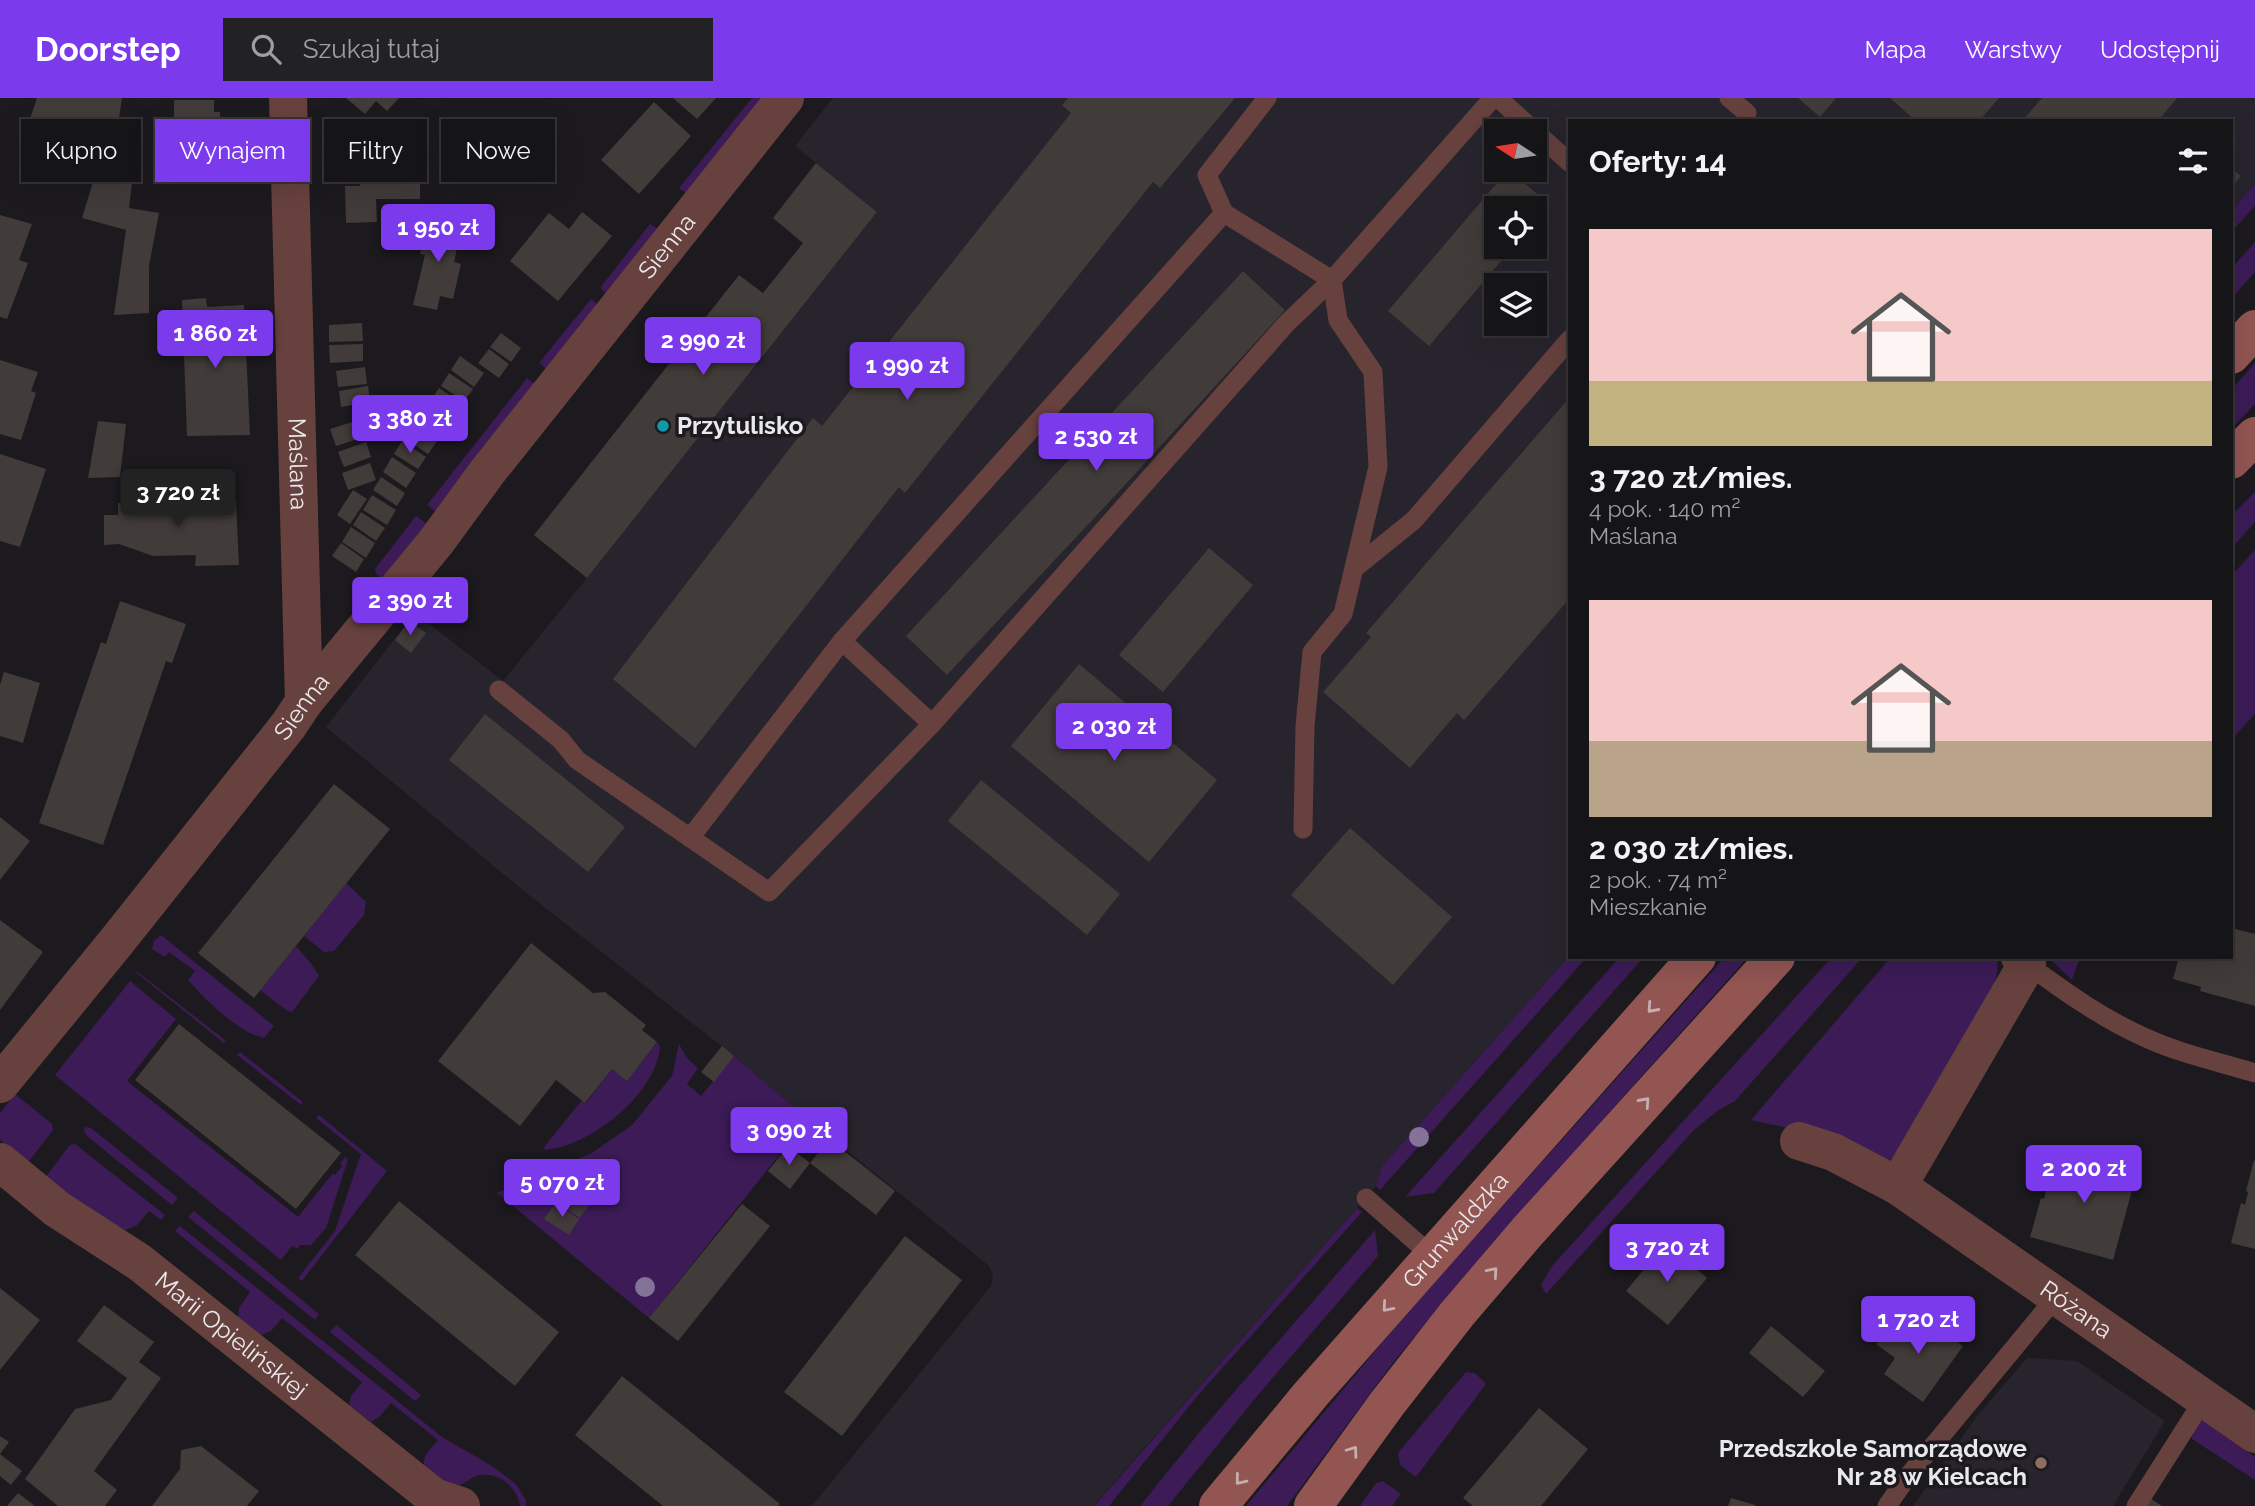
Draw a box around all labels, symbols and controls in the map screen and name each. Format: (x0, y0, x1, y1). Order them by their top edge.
search box (223, 18, 713, 81)
text: Doorstep (35, 30, 181, 69)
icon: search (247, 30, 285, 68)
text: Szukaj tutaj (303, 34, 440, 64)
text: Mapa (1865, 35, 1926, 64)
text: Warstwy (1964, 35, 2062, 64)
text: Udostępnij (2100, 35, 2220, 64)
chip: Kupno (21, 119, 141, 182)
chip: Wynajem (155, 119, 310, 182)
chip: Filtry (324, 119, 427, 182)
chip: Nowe (441, 119, 555, 182)
north arrow (1484, 119, 1547, 182)
map controls (1484, 119, 1547, 336)
icon: filters (2174, 142, 2212, 180)
text: Oferty: 14 (1589, 144, 1727, 179)
button: locate (1484, 196, 1547, 259)
pin: 1 950 zł (366, 204, 510, 264)
street label: Sienna (632, 208, 701, 284)
text: 1 950 zł (397, 213, 479, 240)
button: layers (1484, 273, 1547, 336)
icon: home (1838, 274, 1964, 400)
pin: 1 860 zł (143, 310, 287, 370)
pin: 2 990 zł (631, 317, 775, 377)
text: 1 860 zł (173, 319, 257, 346)
text: 2 990 zł (661, 326, 745, 353)
pin: 1 990 zł (835, 342, 979, 402)
text: 1 990 zł (866, 351, 948, 378)
pin: 3 380 zł (338, 396, 482, 455)
text: 3 380 zł (368, 404, 452, 431)
place label: Przytulisko (677, 411, 803, 440)
pin: 2 530 zł (1024, 414, 1168, 473)
street label: Maślana (282, 417, 314, 510)
marker: Przytulisko (655, 418, 671, 434)
text: 2 530 zł (1055, 422, 1137, 449)
text: 3 720 zł/mies. (1589, 460, 1793, 495)
pin: 3 720 zł (106, 470, 250, 529)
text: 3 720 zł (136, 478, 220, 505)
text: 4 pok. · 140 m² (1589, 495, 1740, 522)
text: Maślana (1589, 522, 1677, 549)
pin: 2 390 zł (338, 578, 482, 637)
text: 2 390 zł (368, 586, 452, 613)
icon: home (1838, 645, 1964, 771)
street label: Sienna (268, 668, 335, 746)
pin: 2 030 zł (1042, 704, 1186, 763)
text: 2 030 zł (1072, 712, 1156, 739)
text: 2 030 zł/mies. (1589, 831, 1794, 866)
text: 2 pok. · 74 m² (1589, 866, 1727, 893)
text: Mieszkanie (1589, 893, 1707, 920)
one-way arrow (1647, 1000, 1660, 1013)
one-way arrow (1637, 1097, 1649, 1110)
pin: 3 090 zł (717, 1108, 861, 1167)
text: 3 090 zł (747, 1116, 831, 1143)
pin: 2 200 zł (2012, 1146, 2156, 1205)
text: 2 200 zł (2042, 1154, 2126, 1181)
pin: 5 070 zł (490, 1160, 634, 1219)
street label: Grunwaldzka (1396, 1166, 1514, 1294)
text: 5 070 zł (520, 1168, 604, 1195)
pin: 3 720 zł (1595, 1224, 1739, 1284)
text: 3 720 zł (1625, 1233, 1709, 1260)
street label: Marii Opielińskiej (149, 1266, 313, 1404)
one-way arrow (1485, 1267, 1497, 1280)
street label: Różana (2035, 1274, 2118, 1344)
pin: 1 720 zł (1846, 1296, 1990, 1356)
one-way arrow (1383, 1299, 1395, 1312)
text: 1 720 zł (1877, 1305, 1959, 1332)
place label: Przedszkole Samorządowe Nr 28 w Kielcach (1719, 1434, 2027, 1491)
one-way arrow (1345, 1446, 1357, 1459)
marker: Przedszkole Samorządowe Nr 28 w Kielcach (2033, 1455, 2049, 1471)
one-way arrow (1235, 1473, 1248, 1485)

